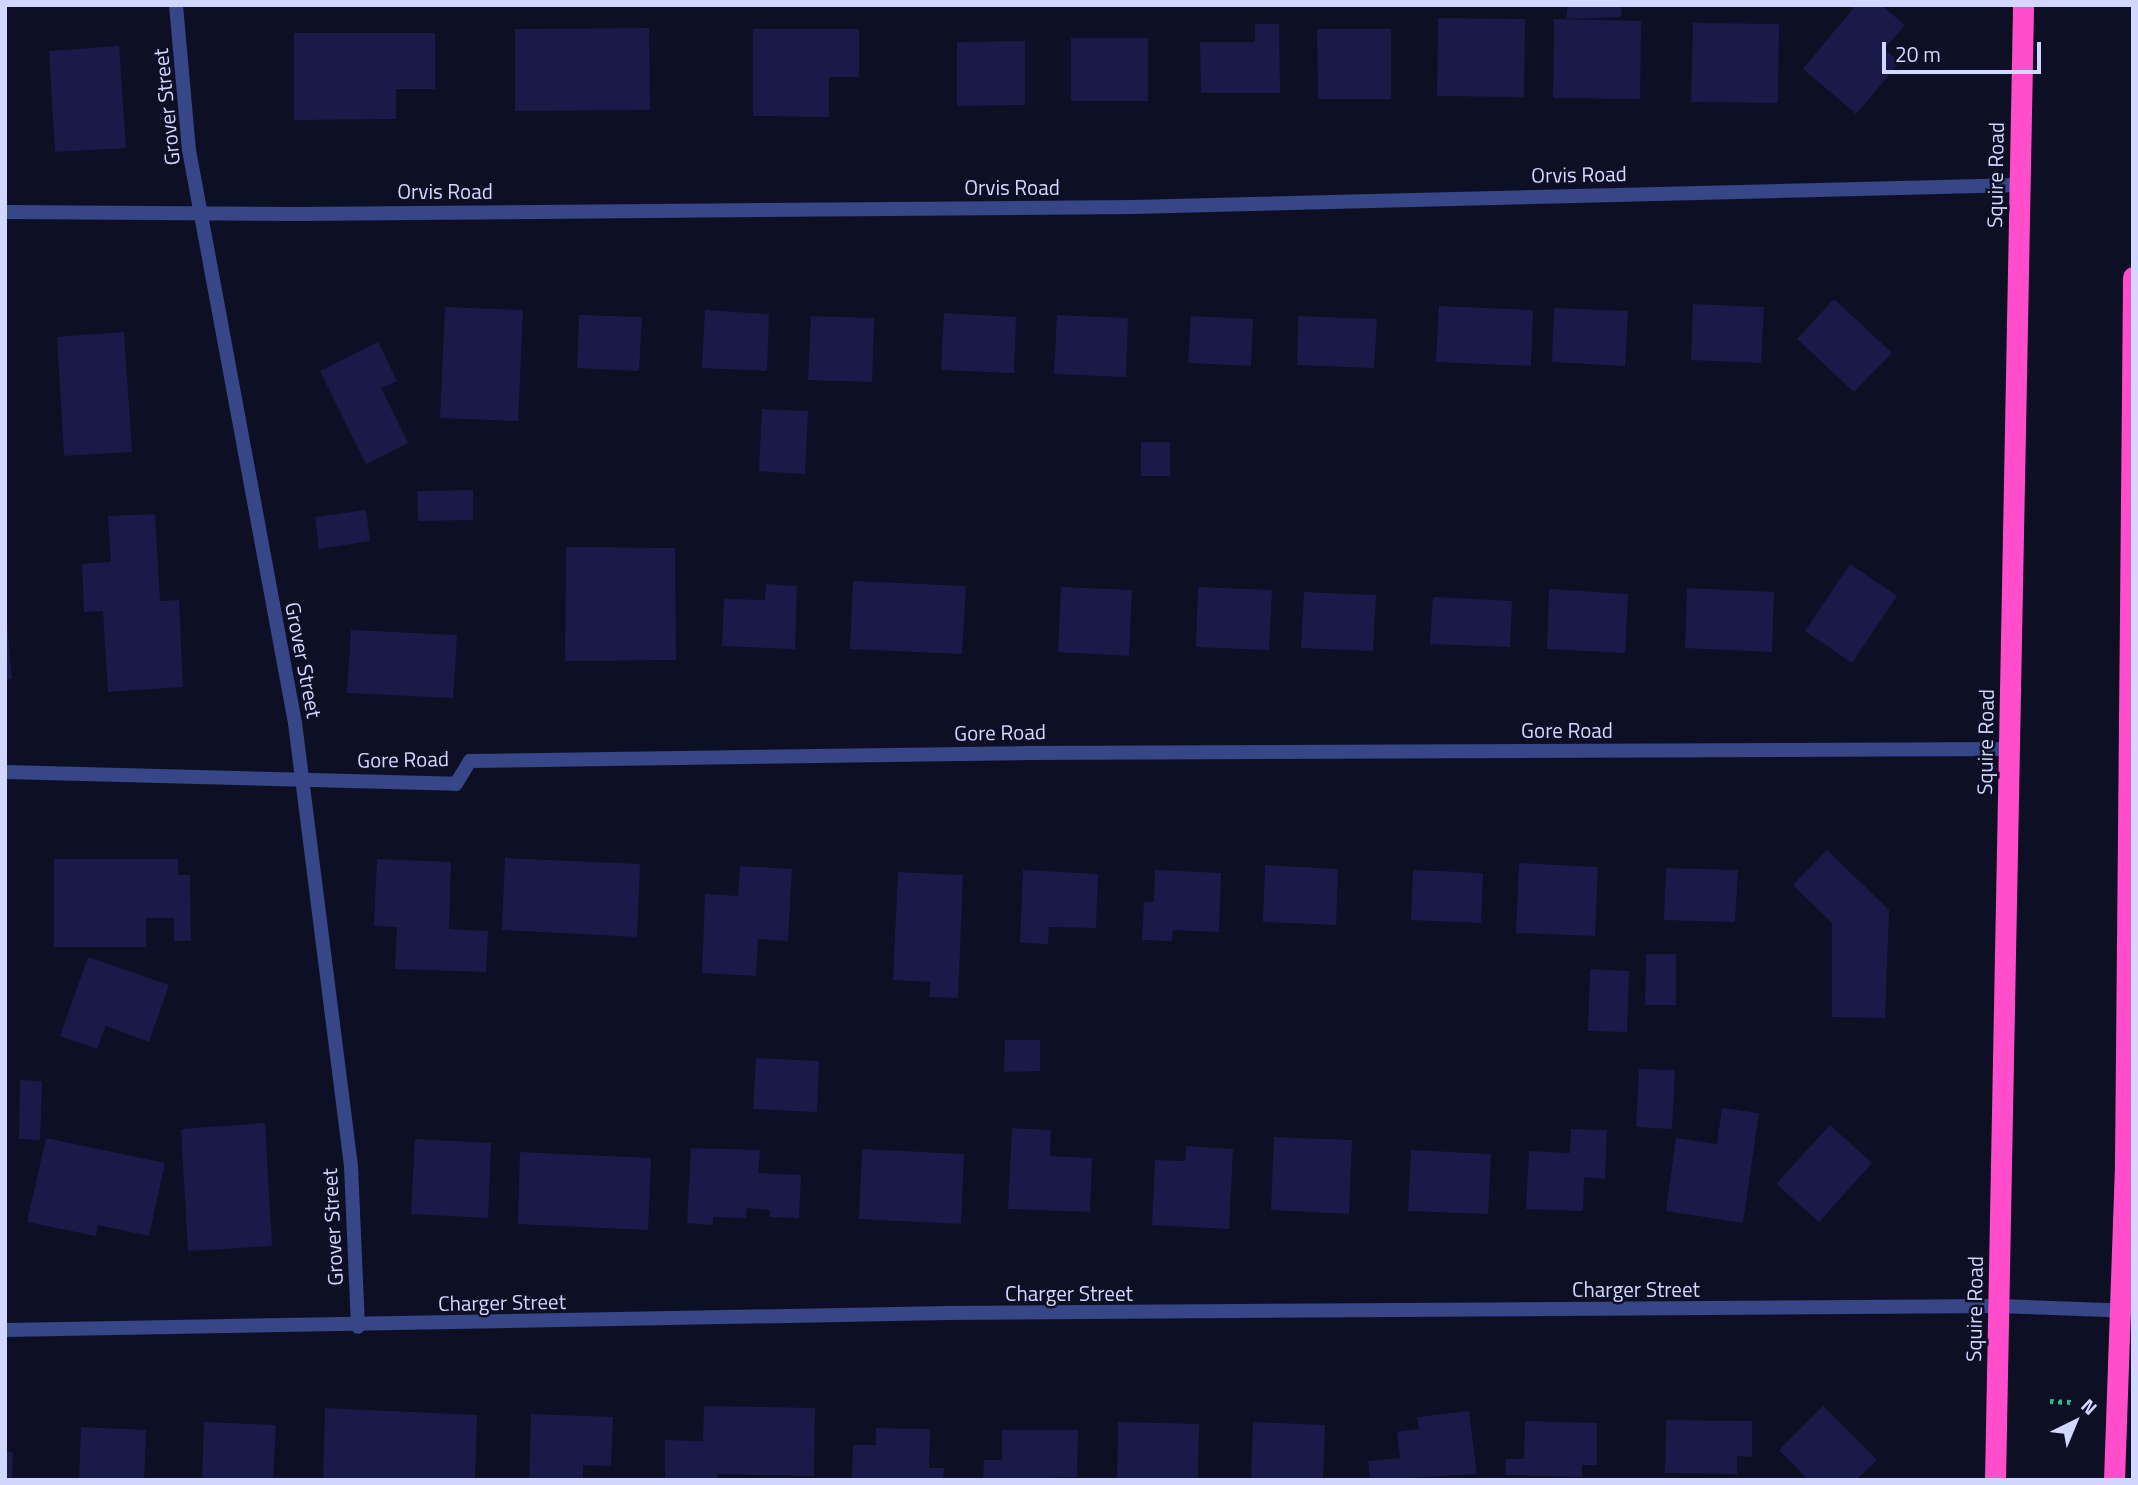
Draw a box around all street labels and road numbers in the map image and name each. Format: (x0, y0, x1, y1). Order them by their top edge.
street label: Grover Street (147, 47, 185, 167)
street label: Squire Road (1981, 122, 2009, 228)
street label: Orvis Road (1531, 161, 1627, 187)
street label: Orvis Road (964, 174, 1060, 200)
street label: Orvis Road (397, 178, 493, 204)
street label: Grover Street (280, 600, 328, 720)
street label: Squire Road (1971, 689, 1999, 795)
street label: Gore Road (1521, 717, 1613, 743)
street label: Gore Road (954, 719, 1046, 745)
street label: Gore Road (357, 746, 449, 772)
street label: Grover Street (316, 1168, 348, 1286)
street label: Squire Road (1960, 1256, 1988, 1362)
street label: Charger Street (1572, 1276, 1700, 1302)
street label: Charger Street (1005, 1280, 1133, 1306)
street label: Charger Street (438, 1288, 566, 1316)

